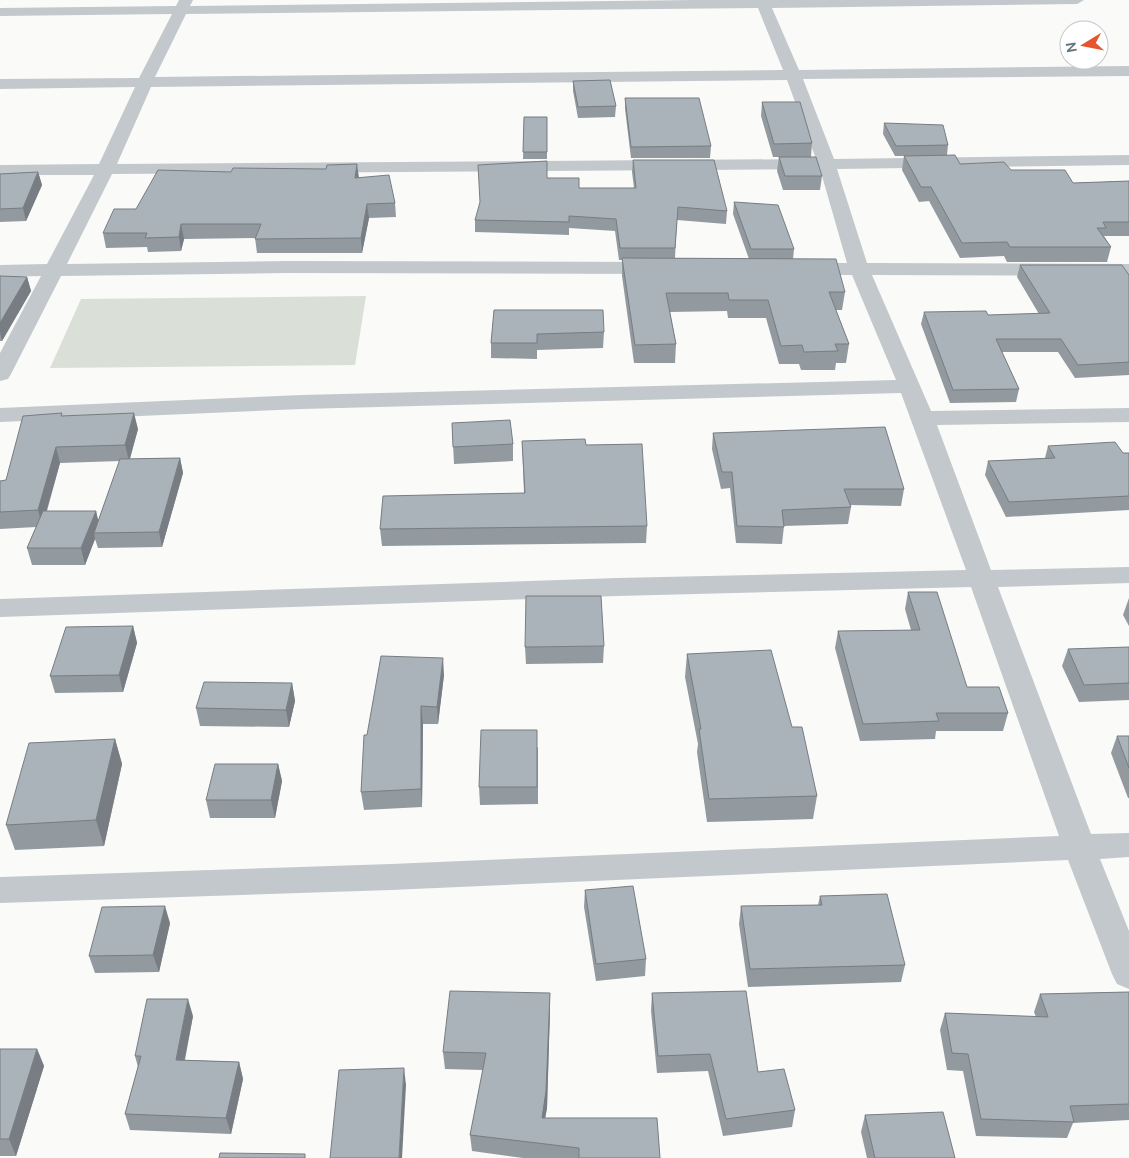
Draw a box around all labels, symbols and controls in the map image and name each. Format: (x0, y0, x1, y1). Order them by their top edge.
north arrow (1059, 20, 1109, 70)
text: N (1061, 41, 1081, 54)

